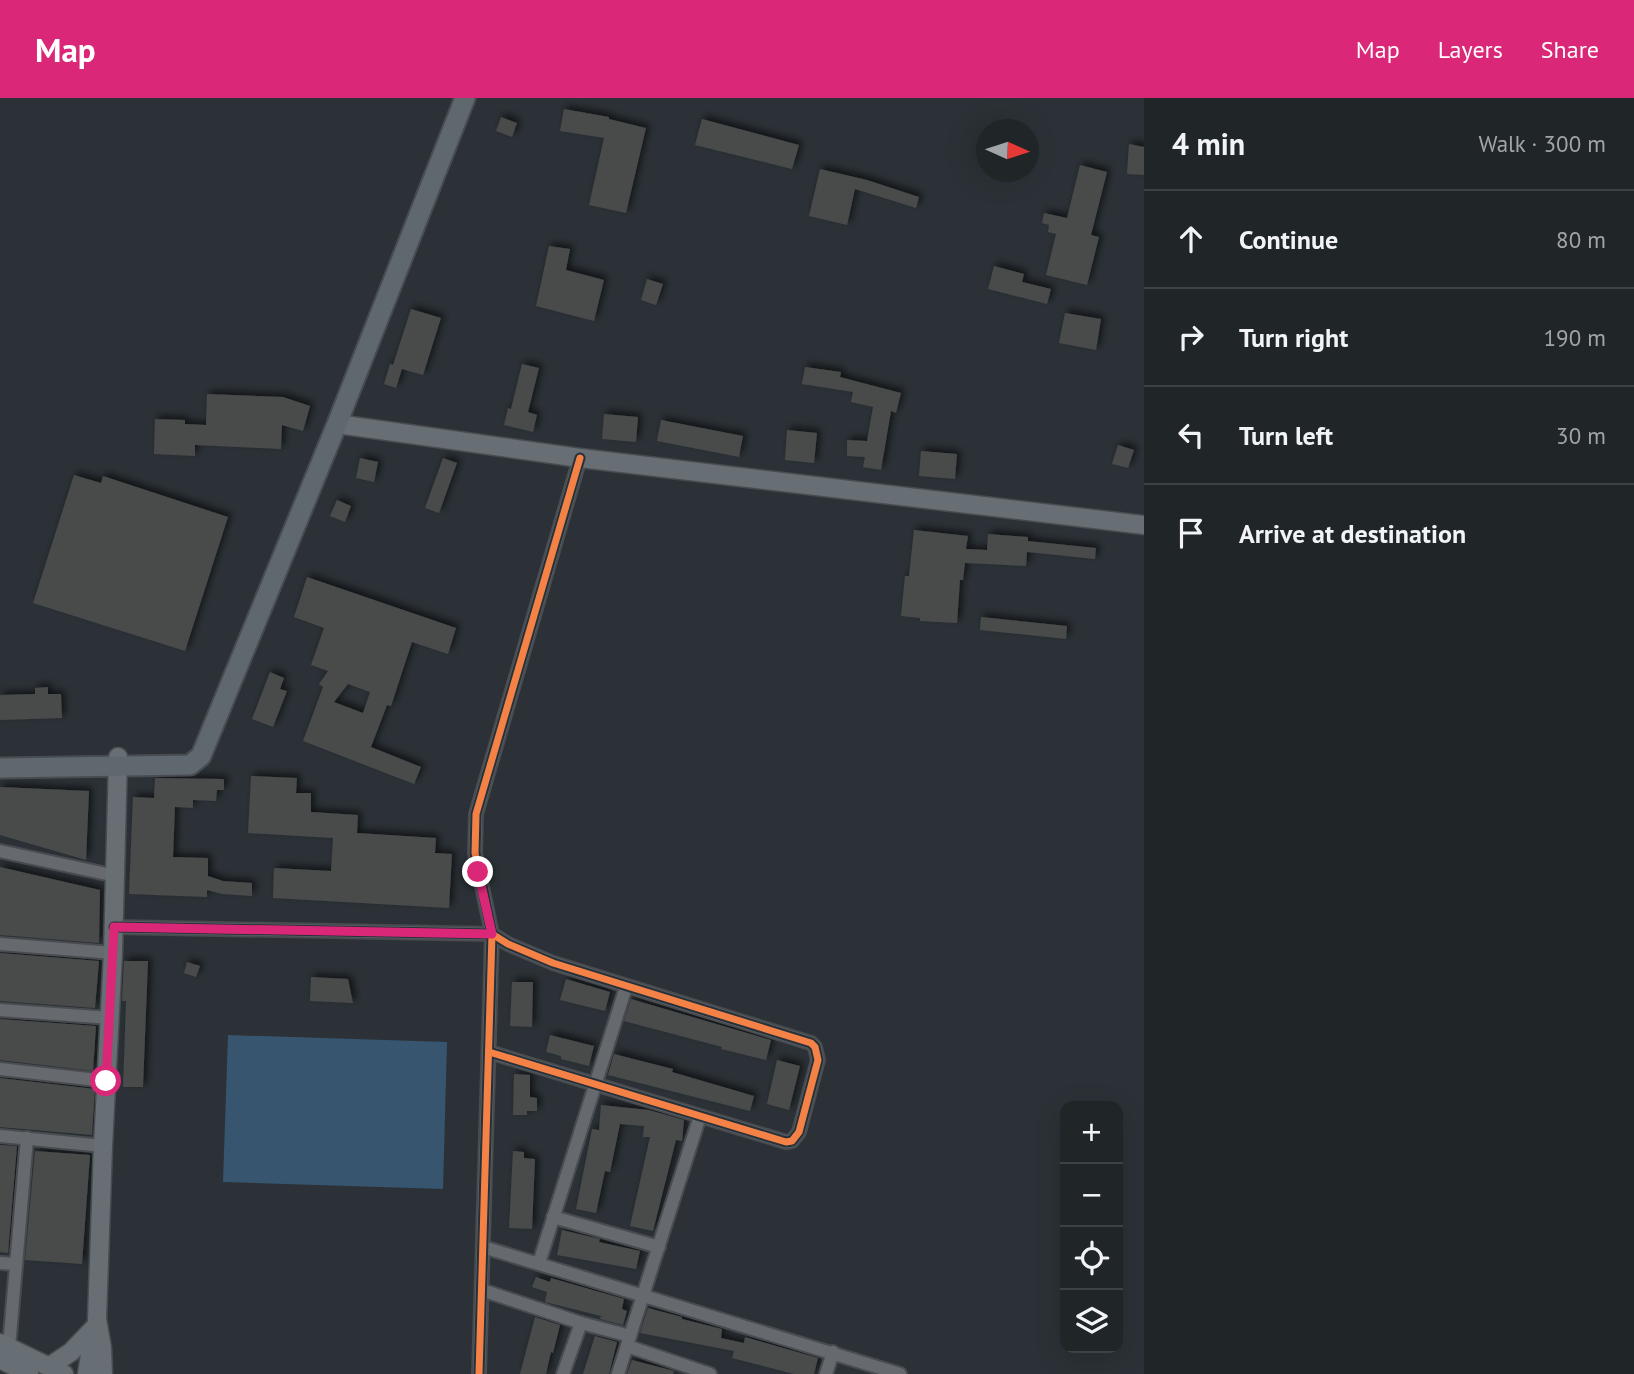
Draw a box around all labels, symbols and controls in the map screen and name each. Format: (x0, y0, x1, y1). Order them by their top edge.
text: Map (35, 28, 96, 71)
text: Map (1356, 34, 1400, 65)
text: Layers (1438, 34, 1503, 65)
text: Share (1541, 34, 1599, 65)
north arrow (976, 119, 1039, 182)
text: 4 min (1172, 124, 1245, 163)
text: Walk · 300 m (1479, 129, 1606, 158)
icon: ahead (1172, 220, 1210, 258)
text: Continue (1239, 223, 1338, 256)
text: 80 m (1556, 225, 1606, 254)
icon: right (1172, 318, 1210, 356)
text: Turn right (1239, 321, 1348, 354)
text: 190 m (1544, 323, 1606, 352)
icon: left (1172, 416, 1210, 454)
text: Turn left (1239, 419, 1333, 452)
text: 30 m (1556, 421, 1606, 450)
icon: arrive (1172, 514, 1210, 552)
text: Arrive at destination (1239, 517, 1466, 550)
route end (462, 856, 493, 887)
route start (90, 1065, 121, 1096)
map controls (1060, 1101, 1123, 1353)
button: + (1060, 1101, 1123, 1164)
button: − (1060, 1164, 1123, 1227)
button: locate (1060, 1227, 1123, 1290)
button: layers (1060, 1290, 1123, 1353)

